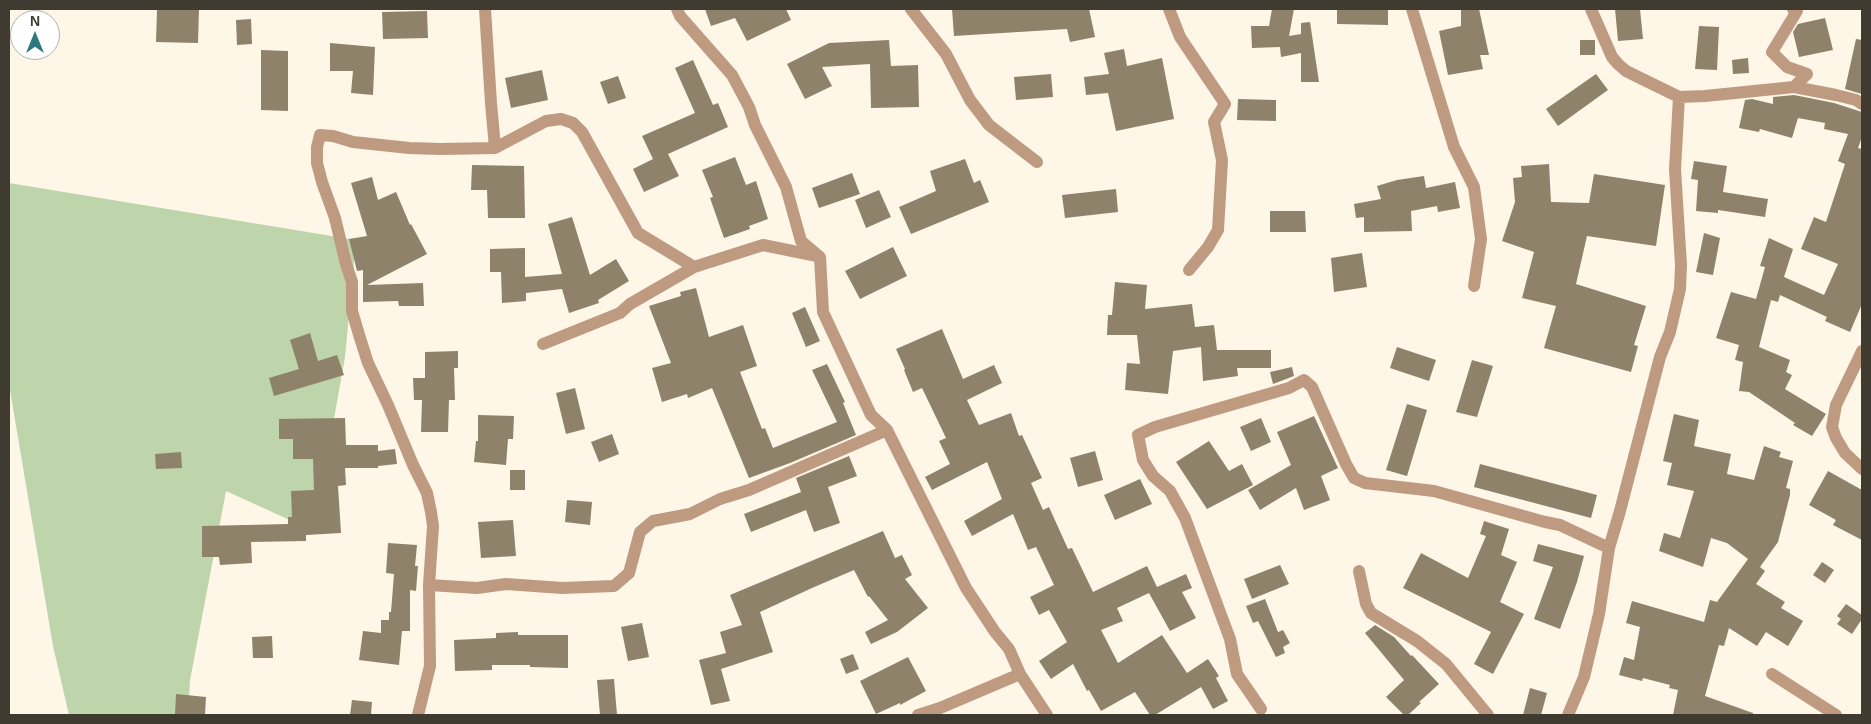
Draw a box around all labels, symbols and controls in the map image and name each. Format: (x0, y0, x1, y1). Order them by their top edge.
north arrow (10, 10, 60, 60)
text: N (30, 13, 40, 29)

